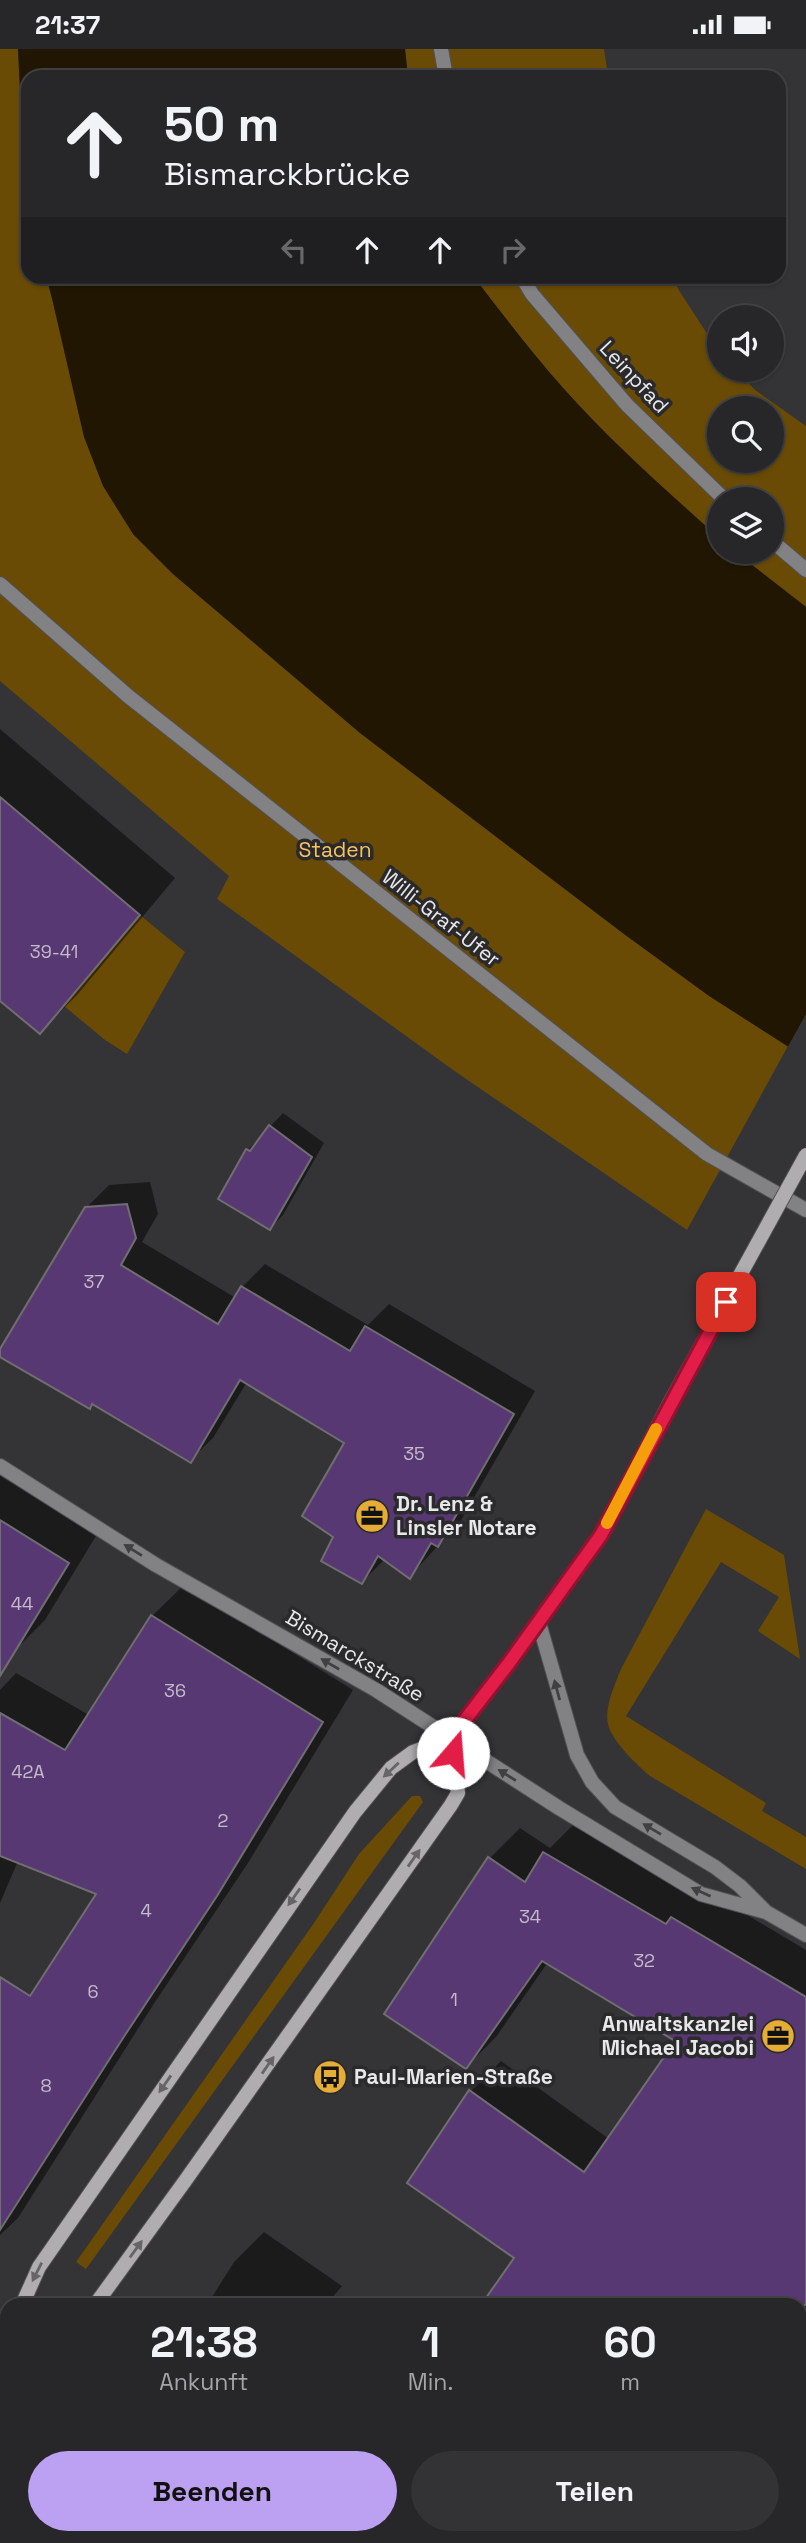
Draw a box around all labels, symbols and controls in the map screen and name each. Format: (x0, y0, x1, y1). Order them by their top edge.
text: 21:37 (35, 8, 100, 42)
text: 50 m (164, 93, 279, 155)
icon: ahead (49, 98, 140, 189)
text: Bismarckbrücke (164, 154, 410, 194)
icon: left (275, 231, 313, 269)
icon: ahead (348, 231, 386, 269)
icon: ahead (421, 231, 459, 269)
icon: right (494, 231, 532, 269)
map controls (707, 305, 784, 564)
button: sound (707, 305, 784, 382)
street label: Leinpfad (594, 335, 675, 419)
button: search (707, 396, 784, 473)
button: layers (707, 487, 784, 564)
park label: Staden (298, 836, 372, 863)
street label: Willi-Graf-Ufer (377, 863, 506, 972)
house number: 39-41 (30, 940, 78, 963)
house number: 37 (83, 1270, 105, 1293)
pin (696, 1272, 756, 1332)
icon: arrive (707, 1283, 745, 1321)
house number: 35 (403, 1442, 425, 1465)
place label: Dr. Lenz & Linsler Notare (396, 1490, 537, 1541)
office icon: Dr. Lenz & Linsler Notare (353, 1497, 391, 1535)
one-way arrow (123, 1544, 143, 1557)
house number: 44 (11, 1592, 33, 1615)
street label: Bismarckstraße (281, 1604, 430, 1708)
one-way arrow (320, 1658, 339, 1671)
house number: 36 (164, 1679, 186, 1702)
one-way arrow (551, 1679, 562, 1701)
position arrow (416, 1716, 490, 1790)
house number: 42A (11, 1760, 45, 1783)
one-way arrow (383, 1761, 400, 1777)
one-way arrow (497, 1768, 516, 1781)
house number: 2 (218, 1809, 228, 1832)
one-way arrow (642, 1824, 662, 1836)
one-way arrow (407, 1849, 421, 1867)
one-way arrow (691, 1886, 711, 1898)
one-way arrow (287, 1888, 301, 1906)
house number: 4 (140, 1899, 152, 1922)
house number: 34 (519, 1905, 541, 1928)
house number: 32 (633, 1949, 655, 1972)
house number: 6 (87, 1980, 99, 2003)
house number: 1 (450, 1988, 458, 2011)
place label: Anwaltskanzlei Michael Jacobi (602, 2010, 754, 2061)
office icon: Anwaltskanzlei Michael Jacobi (759, 2017, 797, 2055)
one-way arrow (261, 2056, 275, 2074)
bus stop icon: Paul-Marien-Straße (311, 2058, 349, 2096)
place label: Paul-Marien-Straße (354, 2063, 553, 2090)
house number: 8 (40, 2074, 52, 2097)
one-way arrow (159, 2075, 172, 2094)
one-way arrow (128, 2241, 143, 2259)
one-way arrow (32, 2263, 44, 2283)
text: 21:38 (150, 2316, 257, 2369)
text: 1 (421, 2316, 440, 2369)
text: 60 (603, 2316, 657, 2369)
text: Ankunft (159, 2367, 248, 2397)
text: Min. (408, 2367, 453, 2397)
text: m (620, 2367, 640, 2397)
button: Beenden (28, 2451, 397, 2531)
button: Teilen (411, 2451, 779, 2531)

